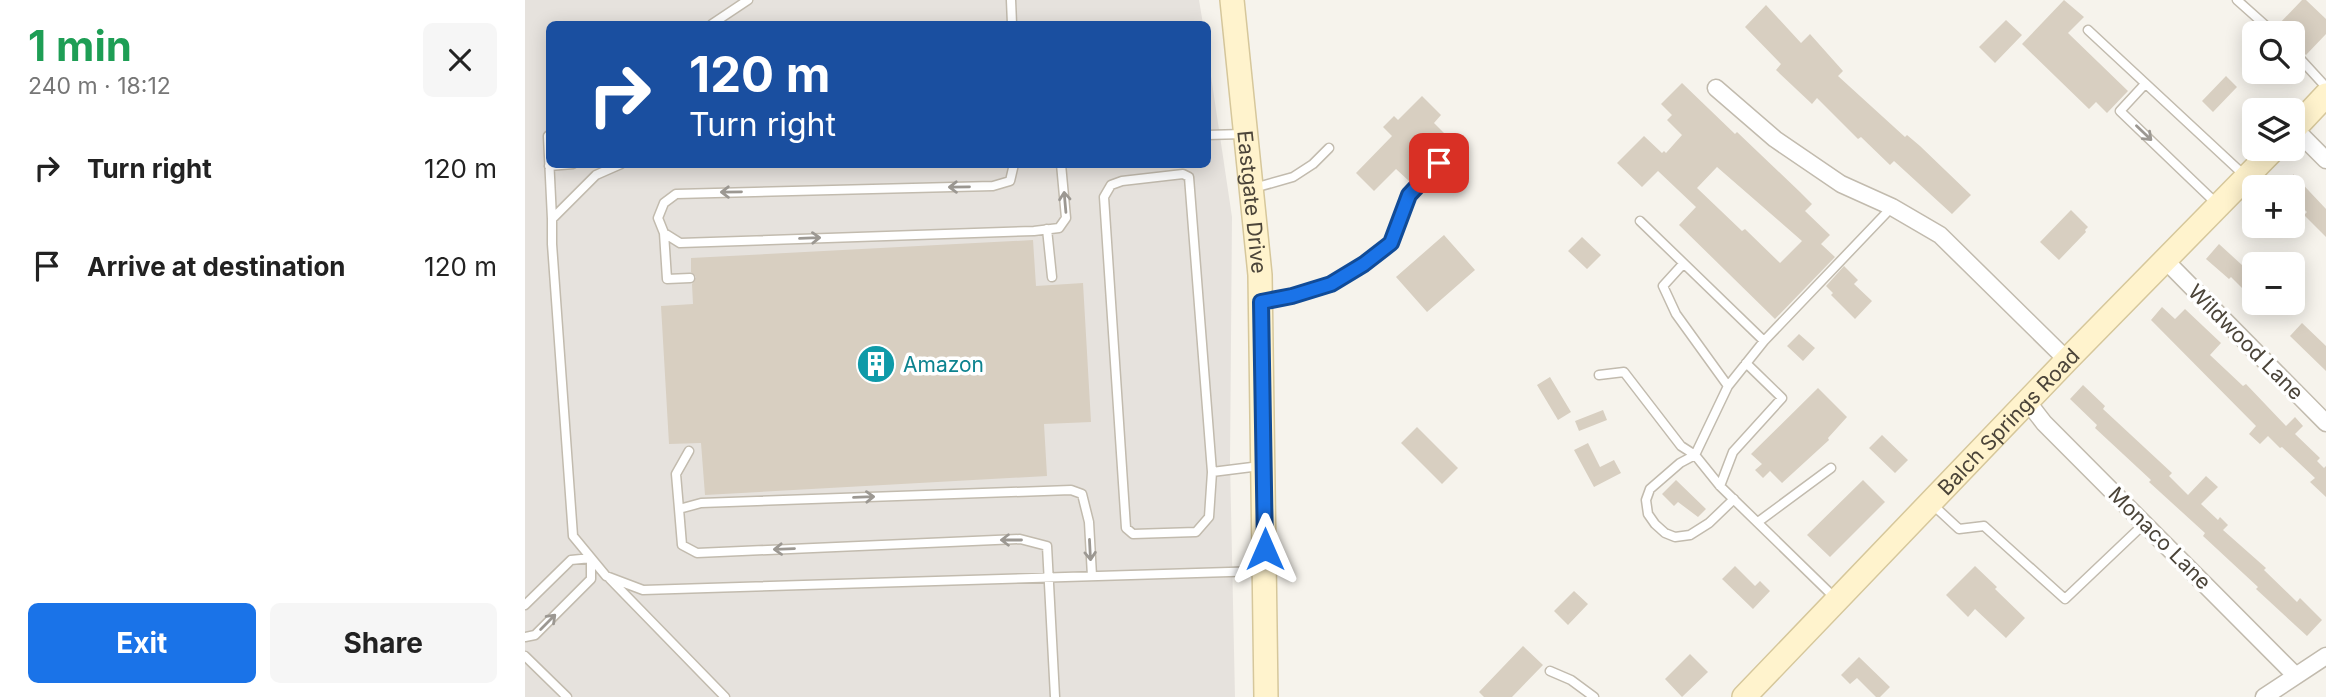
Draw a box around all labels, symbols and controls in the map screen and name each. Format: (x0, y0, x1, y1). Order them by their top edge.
text: 1 min (28, 20, 132, 71)
map controls (2242, 21, 2305, 315)
button: search (2242, 21, 2305, 84)
button: close (423, 23, 497, 97)
text: 120 m (689, 45, 830, 104)
icon: right (574, 49, 665, 140)
text: 240 m · 18:12 (28, 72, 171, 100)
button: layers (2242, 98, 2305, 161)
text: Turn right (689, 105, 836, 144)
one-way arrow (2135, 125, 2152, 142)
street label: Eastgate Drive (1233, 129, 1272, 275)
pin (1409, 133, 1469, 193)
icon: arrive (1420, 144, 1458, 182)
icon: right (28, 149, 66, 187)
text: Turn right (87, 153, 212, 184)
text: 120 m (424, 153, 497, 184)
button: + (2242, 175, 2305, 238)
one-way arrow (948, 180, 971, 193)
one-way arrow (720, 186, 743, 199)
one-way arrow (1058, 192, 1071, 214)
one-way arrow (799, 232, 822, 245)
icon: arrive (28, 247, 66, 285)
text: Arrive at destination (87, 251, 346, 282)
text: 120 m (424, 251, 497, 282)
button: − (2242, 252, 2305, 315)
street label: Wildwood Lane (2183, 279, 2309, 405)
building icon: Amazon (855, 343, 897, 385)
street label: Balch Springs Road (1932, 343, 2084, 500)
place label: Amazon (903, 352, 984, 377)
street label: Monaco Lane (2104, 482, 2216, 594)
one-way arrow (852, 491, 875, 504)
position arrow (1228, 512, 1302, 586)
one-way arrow (1000, 533, 1023, 547)
one-way arrow (1084, 539, 1097, 561)
one-way arrow (773, 543, 796, 556)
button: Exit (28, 603, 256, 683)
button: Share (270, 603, 497, 683)
one-way arrow (539, 614, 556, 631)

